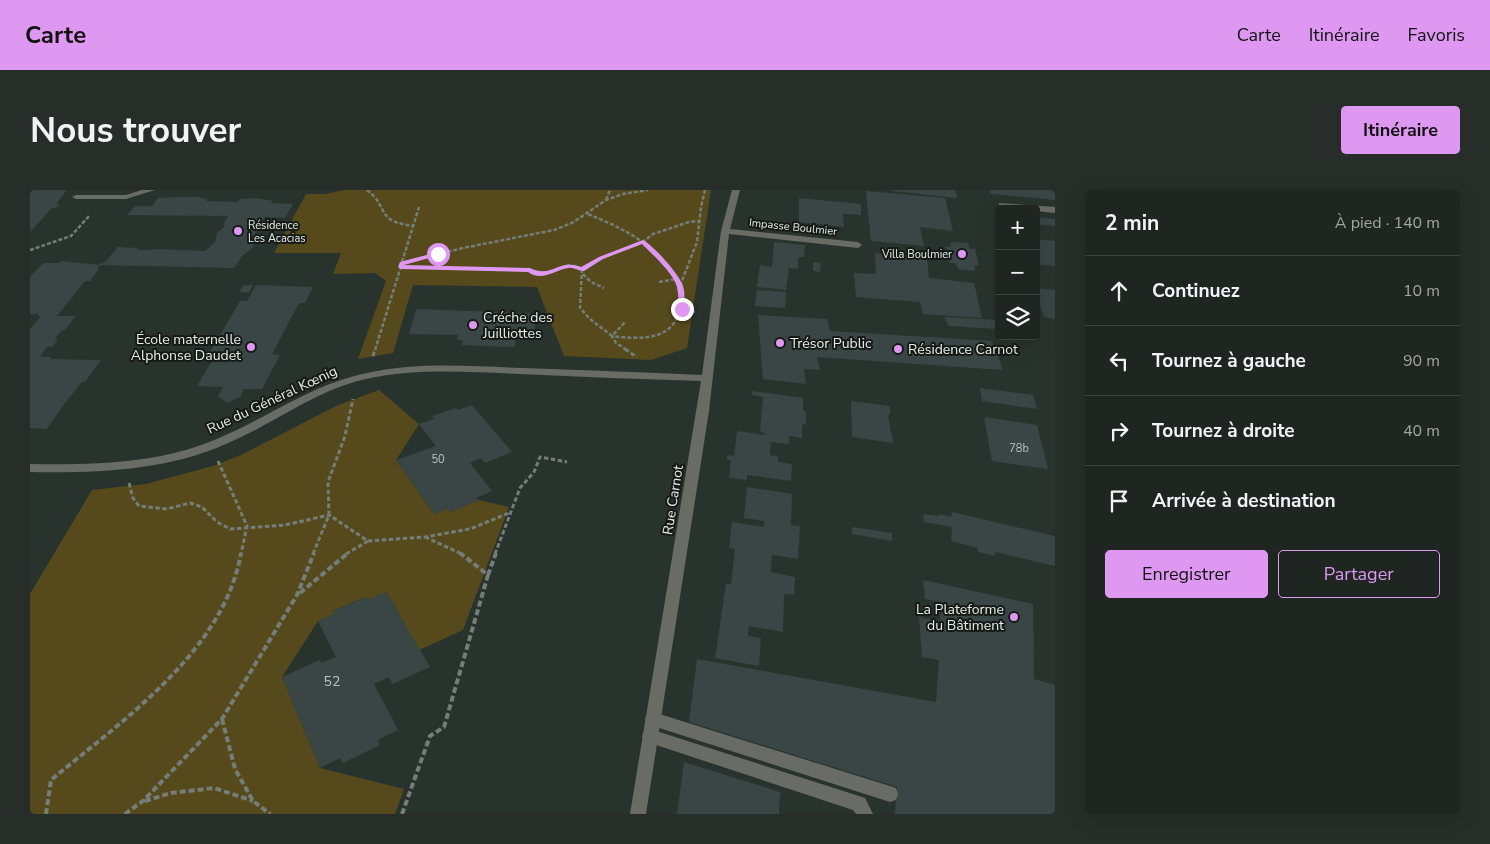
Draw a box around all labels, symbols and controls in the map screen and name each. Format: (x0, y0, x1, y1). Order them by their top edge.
text: Carte (25, 19, 86, 51)
text: Carte (1237, 23, 1281, 47)
text: Itinéraire (1309, 23, 1380, 47)
text: Favoris (1408, 23, 1465, 47)
button: Itinéraire (1341, 106, 1460, 154)
text: Nous trouver (30, 107, 241, 154)
map controls (995, 205, 1040, 340)
button: + (995, 205, 1040, 250)
text: 2 min (1105, 209, 1159, 237)
text: À pied · 140 m (1335, 212, 1440, 234)
street label: Impasse Boulmier (748, 215, 838, 239)
place label: Résidence Les Acacias (248, 218, 306, 246)
marker: Résidence Les Acacias (232, 225, 244, 237)
route start (427, 243, 450, 266)
place label: Villa Boulmier (881, 247, 952, 262)
marker: Villa Boulmier (956, 248, 968, 260)
button: − (995, 250, 1040, 295)
icon: ahead (1105, 277, 1133, 305)
text: Continuez (1152, 278, 1240, 304)
text: 10 m (1403, 280, 1440, 302)
button: layers (995, 295, 1040, 340)
route end (671, 298, 694, 321)
place label: Créche des Juilliottes (482, 308, 553, 343)
marker: Créche des Juilliottes (467, 319, 479, 331)
place label: École maternelle Alphonse Daudet (131, 330, 241, 365)
place label: Trésor Public (790, 334, 872, 353)
marker: Trésor Public (774, 337, 786, 349)
place label: Résidence Carnot (908, 340, 1018, 359)
marker: École maternelle Alphonse Daudet (245, 341, 257, 353)
marker: Résidence Carnot (892, 343, 904, 355)
icon: left (1105, 347, 1133, 375)
text: Tournez à gauche (1152, 348, 1306, 374)
text: 90 m (1403, 350, 1440, 372)
street label: Rue du Général Kœnig (204, 361, 340, 439)
icon: right (1105, 417, 1133, 445)
text: Tournez à droite (1152, 418, 1295, 444)
text: 40 m (1403, 420, 1440, 442)
house number: 78b (1009, 441, 1029, 456)
house number: 50 (431, 452, 445, 467)
street label: Rue Carnot (658, 464, 688, 536)
icon: arrive (1105, 487, 1133, 515)
text: Arrivée à destination (1152, 488, 1336, 514)
button: Enregistrer (1105, 550, 1268, 598)
button: Partager (1278, 550, 1440, 598)
place label: La Plateforme du Bâtiment (916, 600, 1004, 635)
marker: La Plateforme du Bâtiment (1008, 611, 1020, 623)
house number: 52 (324, 672, 340, 691)

